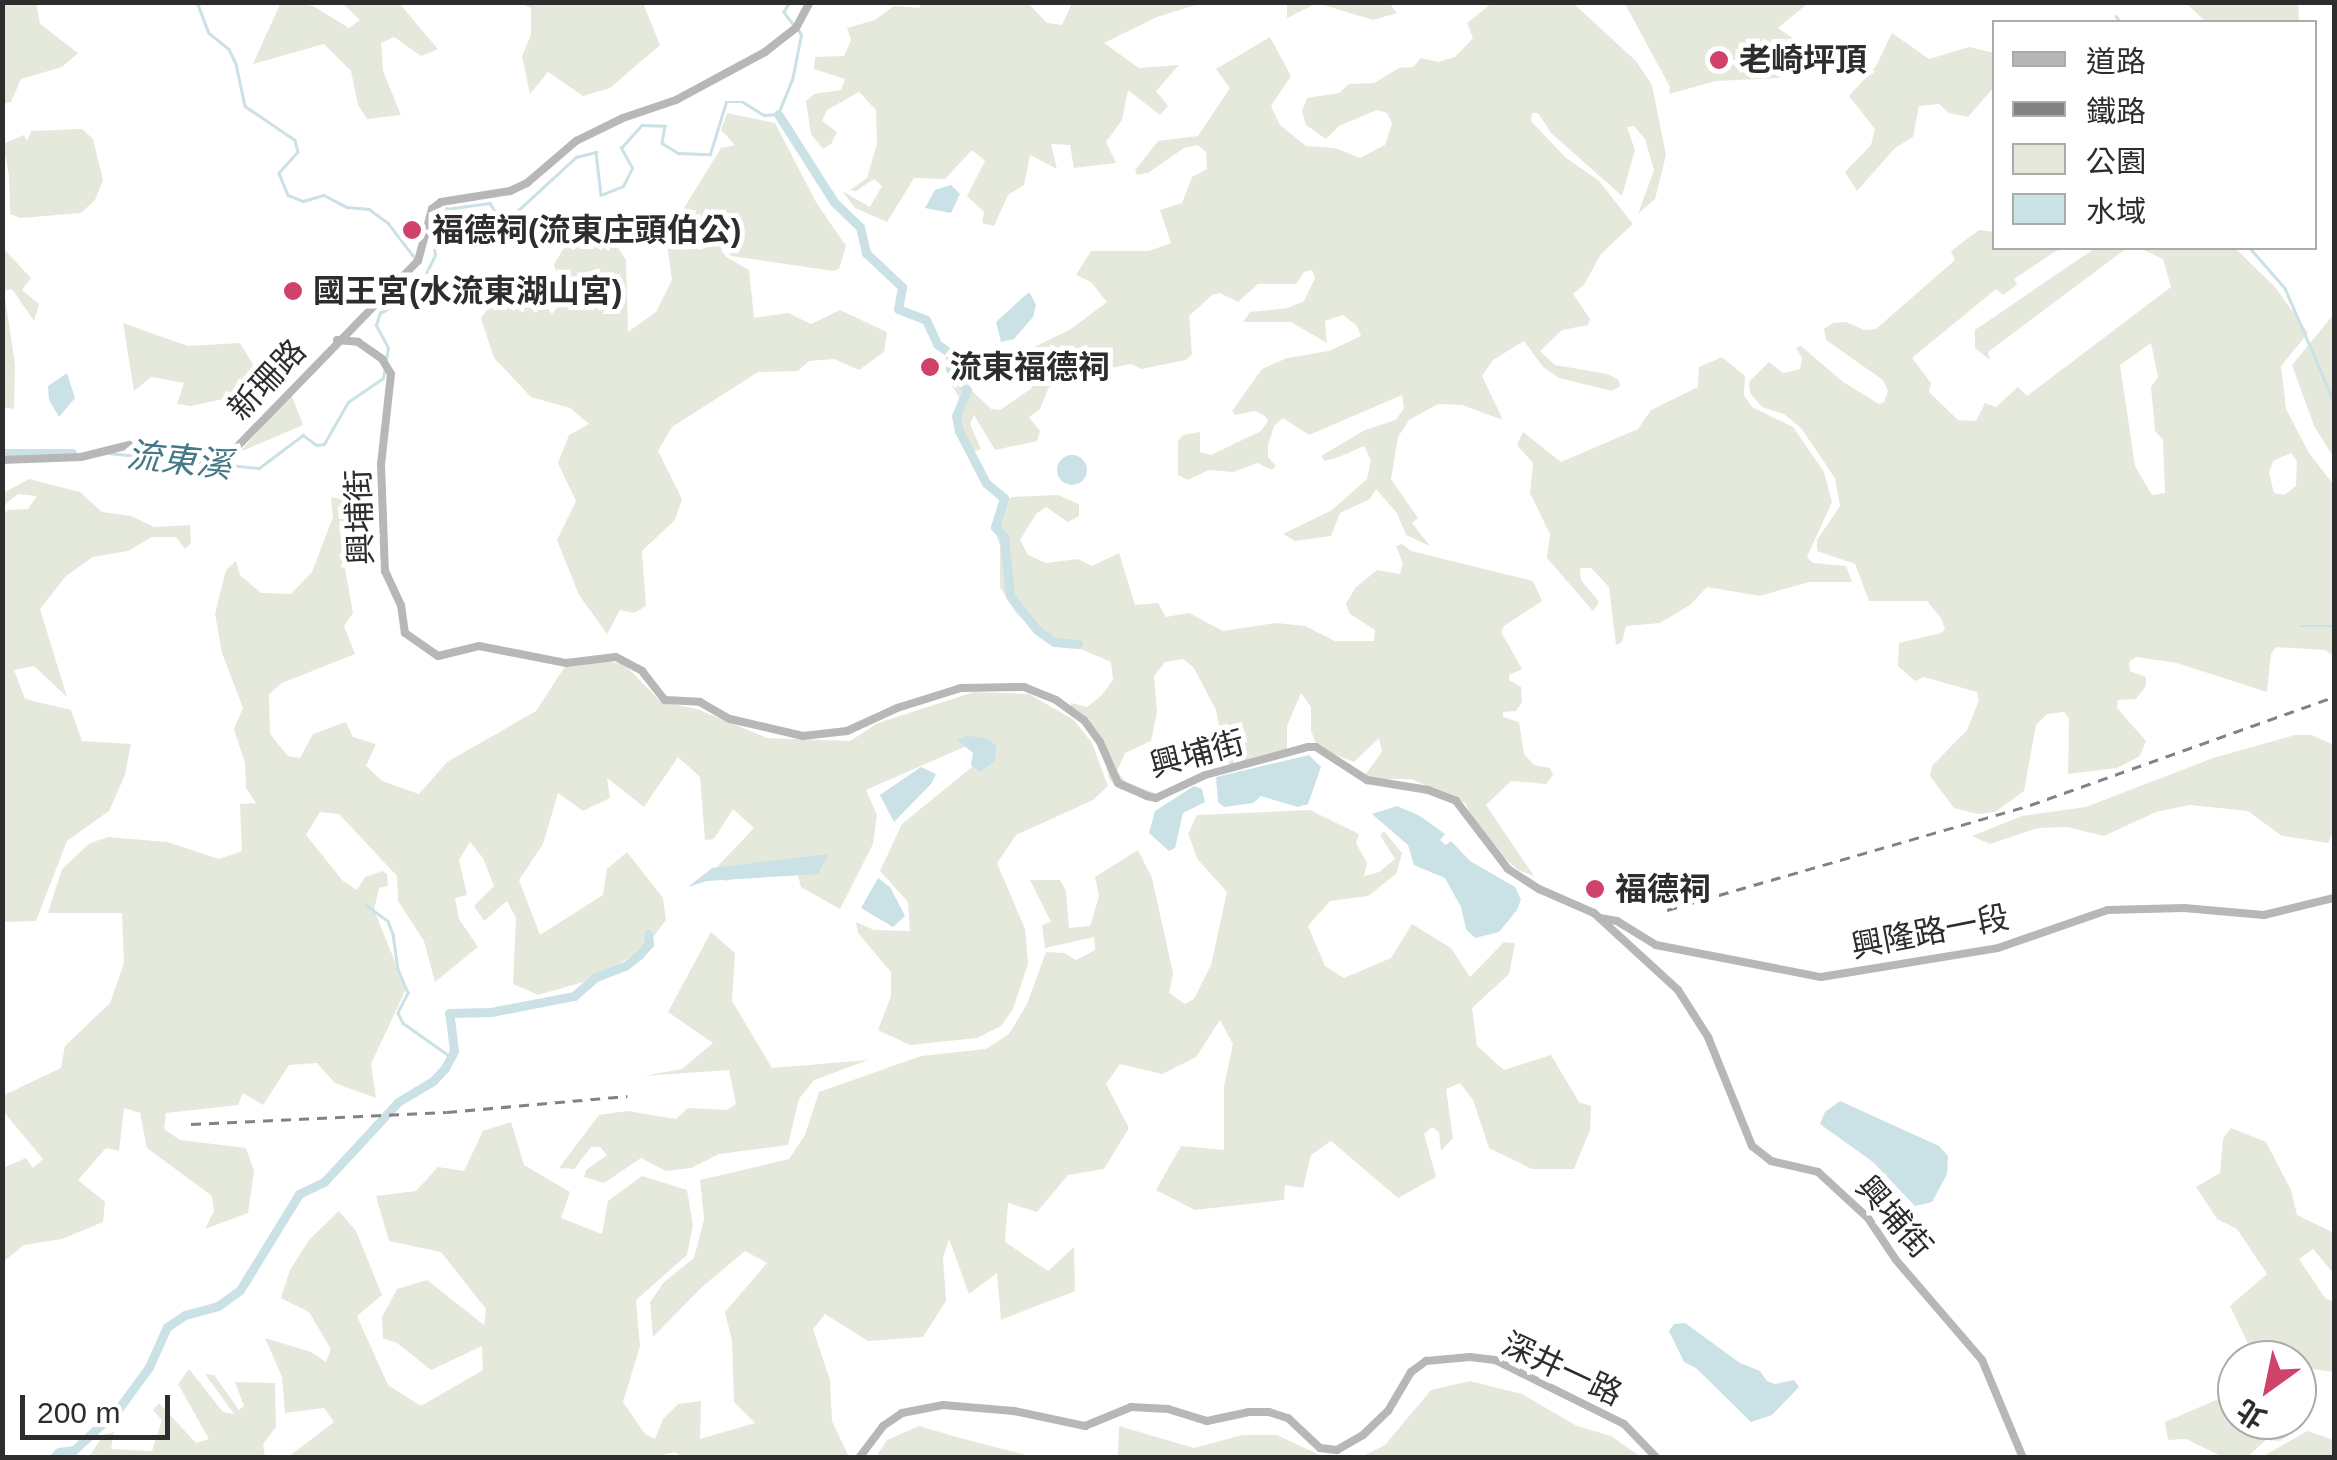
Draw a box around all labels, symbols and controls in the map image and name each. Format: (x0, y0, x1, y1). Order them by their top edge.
legend (1992, 20, 2317, 250)
place label: 老崎坪頂 (1739, 41, 1867, 79)
text: 道路 (2086, 45, 2146, 78)
marker: 老崎坪頂 (1708, 49, 1730, 71)
text: 鐵路 (2086, 95, 2146, 128)
text: 公園 (2086, 145, 2146, 178)
text: 水域 (2086, 195, 2146, 228)
place label: 福德祠(流東庄頭伯公) (432, 211, 741, 249)
marker: 福德祠(流東庄頭伯公) (401, 219, 423, 241)
place label: 國王宮(水流東湖山宮) (313, 272, 622, 310)
marker: 國王宮(水流東湖山宮) (282, 280, 304, 302)
street label: 新珊路 (220, 332, 314, 428)
place label: 流東福德祠 (950, 348, 1110, 386)
marker: 流東福德祠 (919, 356, 941, 378)
water label: 流東溪 (125, 434, 233, 486)
street label: 興埔街 (339, 468, 381, 566)
street label: 興埔街 (1146, 723, 1248, 785)
place label: 福德祠 (1615, 870, 1711, 908)
marker: 福德祠 (1584, 878, 1606, 900)
street label: 興隆路一段 (1848, 898, 2012, 966)
street label: 興埔街 (1848, 1168, 1940, 1266)
street label: 深井一路 (1496, 1325, 1628, 1413)
north arrow (2217, 1340, 2317, 1440)
scale bar (25, 1375, 175, 1437)
text: 北 (2231, 1393, 2272, 1435)
text: 200 m (37, 1396, 120, 1429)

